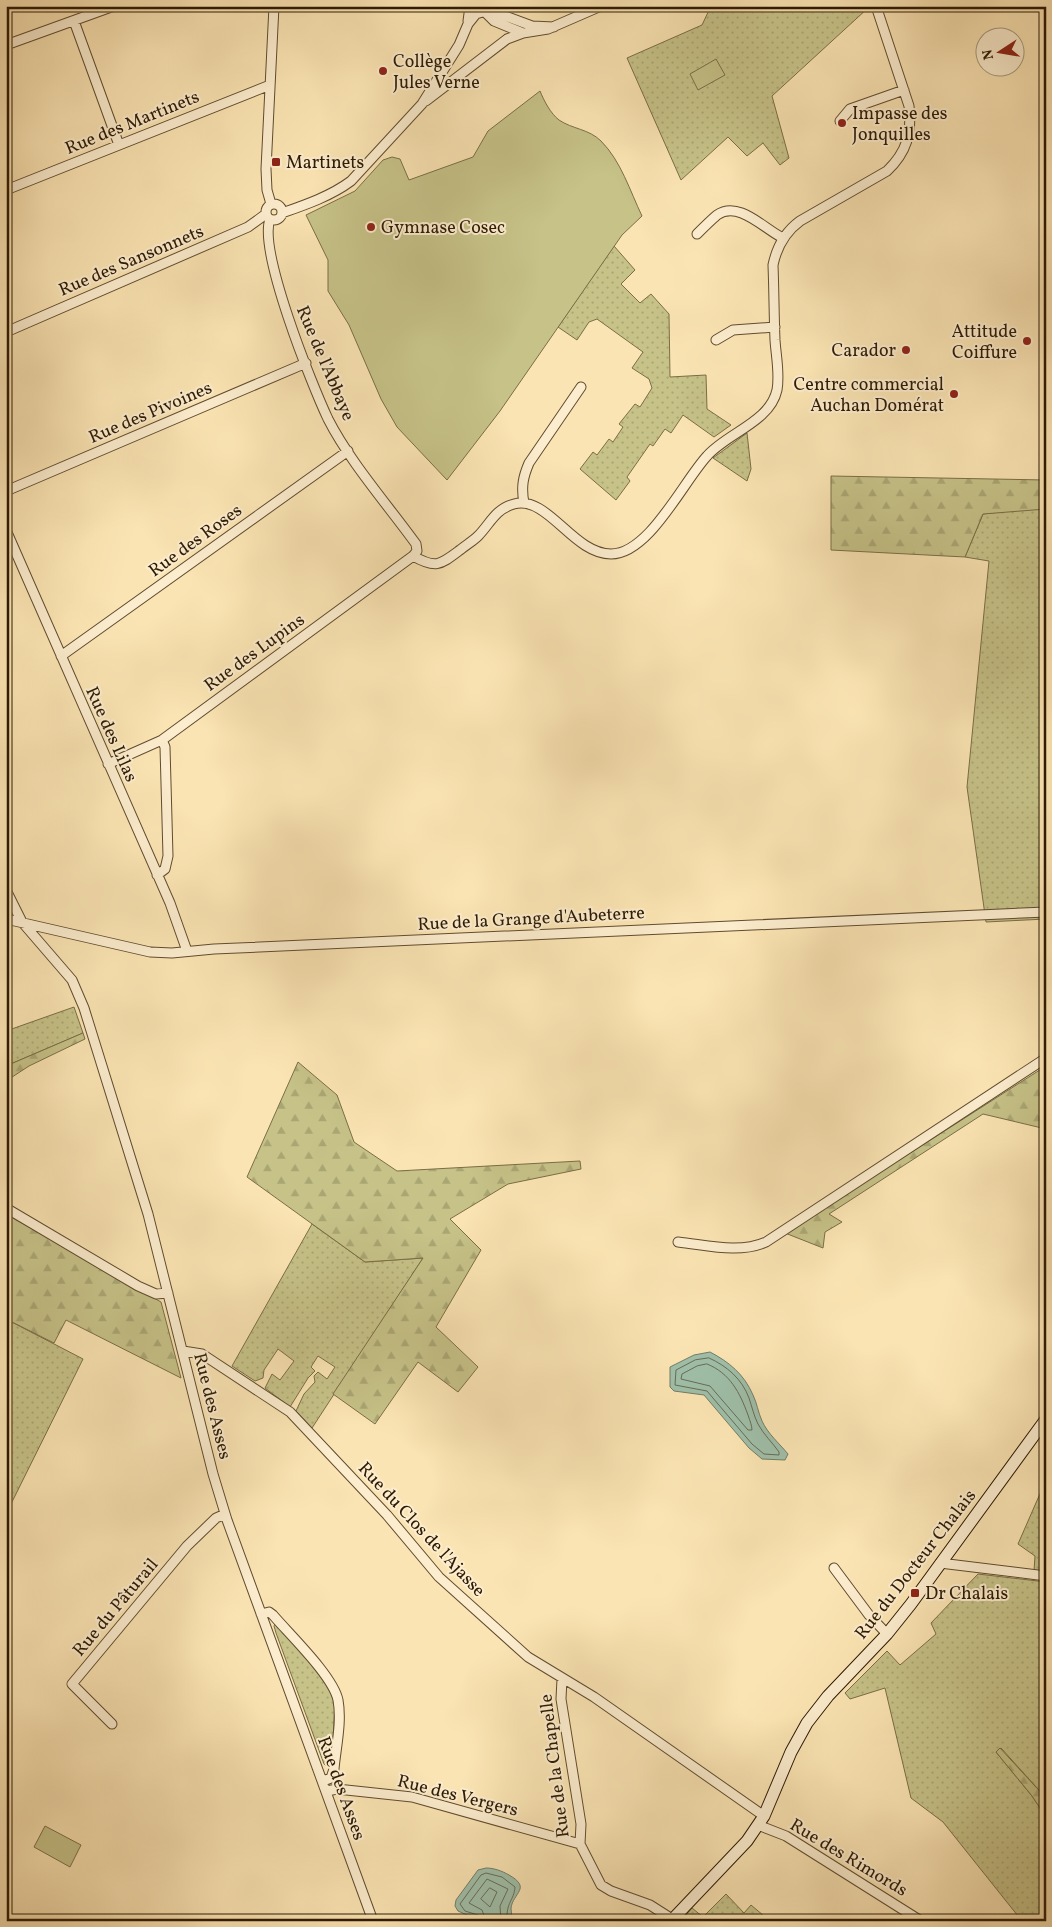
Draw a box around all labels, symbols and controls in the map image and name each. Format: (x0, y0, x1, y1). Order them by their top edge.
north arrow (974, 28, 1024, 78)
text: N (978, 47, 999, 61)
place label: Collège Jules Verne (393, 50, 480, 96)
marker: Collège Jules Verne (377, 65, 389, 77)
street label: Rue des Martinets (62, 85, 203, 162)
place label: Impasse des Jonquilles (852, 102, 948, 148)
marker: Impasse des Jonquilles (836, 117, 848, 129)
place label: Martinets (286, 151, 364, 176)
marker: Martinets (270, 156, 282, 168)
place label: Gymnase Cosec (381, 216, 505, 241)
street label: Rue des Sansonnets (55, 219, 208, 303)
marker: Gymnase Cosec (365, 221, 377, 233)
street label: Rue de l'Abbaye (289, 302, 360, 425)
place label: Attitude Coiffure (952, 320, 1017, 366)
marker: Attitude Coiffure (1021, 335, 1033, 347)
place label: Carador (832, 339, 896, 364)
marker: Carador (900, 344, 912, 356)
place label: Centre commercial Auchan Domérat (794, 373, 944, 419)
street label: Rue des Pivoines (85, 376, 216, 451)
marker: Centre commercial Auchan Domérat (948, 388, 960, 400)
street label: Rue des Roses (144, 499, 248, 584)
street label: Rue des Lupins (199, 608, 310, 698)
street label: Rue des Lilas (78, 683, 143, 786)
street label: Rue de la Grange d'Aubeterre (417, 901, 645, 938)
street label: Rue des Asses (186, 1351, 237, 1462)
street label: Rue du Clos de l'Ajasse (352, 1457, 490, 1603)
street label: Rue du Docteur Chalais (850, 1485, 983, 1645)
street label: Rue du Pâturail (68, 1553, 165, 1663)
place label: Dr Chalais (925, 1582, 1008, 1607)
marker: Dr Chalais (909, 1587, 921, 1599)
street label: Rue de la Chapelle (534, 1693, 577, 1839)
street label: Rue des Asses (310, 1733, 371, 1844)
street label: Rue des Vergers (395, 1769, 521, 1824)
street label: Rue des Rimords (785, 1813, 912, 1903)

